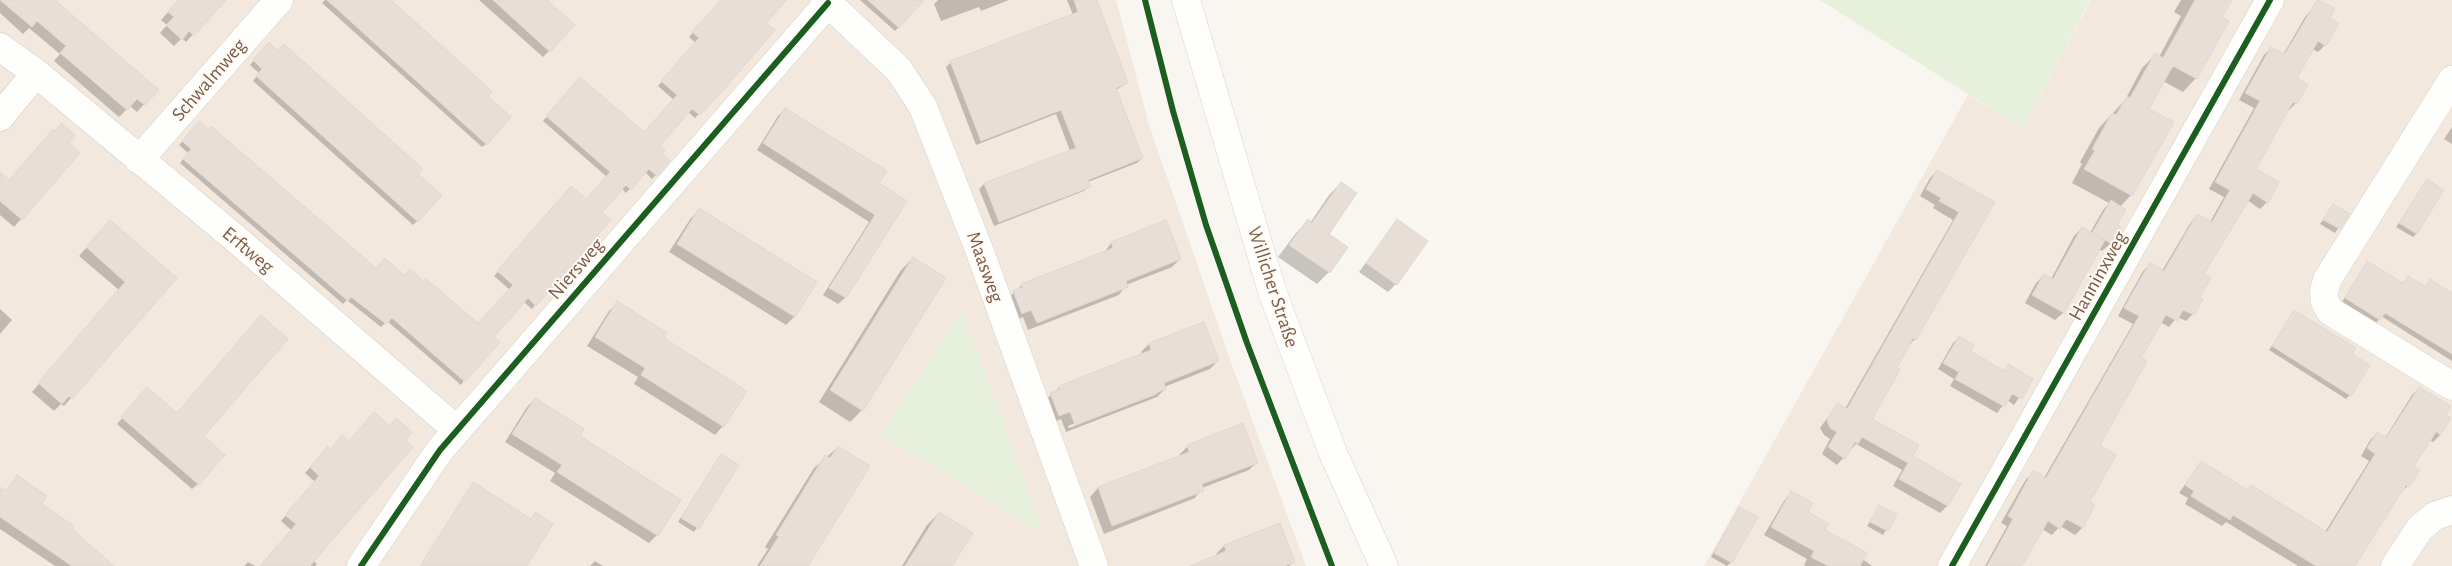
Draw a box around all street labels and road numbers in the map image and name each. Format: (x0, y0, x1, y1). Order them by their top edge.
street label: Schwalmweg (167, 34, 251, 126)
street label: Erftweg (217, 221, 279, 279)
street label: Willicher Straße (1242, 223, 1304, 351)
street label: Hanninxweg (2064, 227, 2132, 325)
street label: Maasweg (961, 228, 1009, 306)
street label: Niersweg (543, 233, 609, 305)

